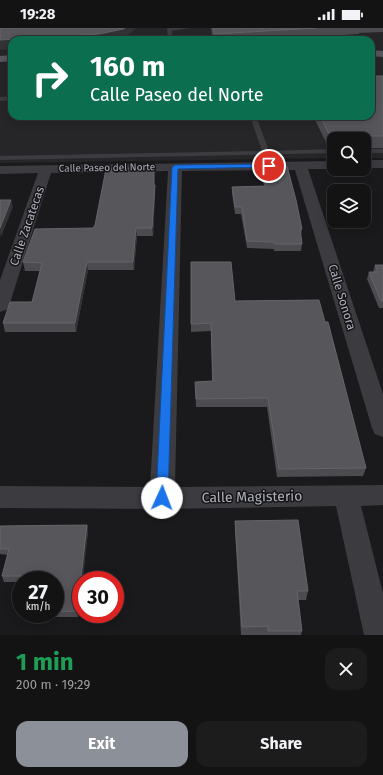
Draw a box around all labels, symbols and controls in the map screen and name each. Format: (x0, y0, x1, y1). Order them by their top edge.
text: 19:28 (20, 5, 55, 23)
text: 160 m (90, 50, 165, 83)
icon: right (24, 52, 76, 104)
text: Calle Paseo del Norte (90, 84, 264, 106)
map controls (327, 132, 371, 228)
button: search (327, 132, 371, 176)
pin (252, 149, 286, 183)
icon: arrive (258, 155, 280, 177)
street label: Calle Paseo del Norte (59, 161, 155, 175)
street label: Calle Zacatecas (7, 184, 47, 267)
button: layers (327, 184, 371, 228)
street label: Calle Sonora (325, 262, 359, 332)
position arrow (141, 477, 183, 519)
street label: Calle Magisterio (201, 488, 303, 506)
speed limit sign: 30 (72, 571, 124, 623)
text: 27 (28, 580, 48, 604)
text: km/h (26, 601, 50, 613)
text: 1 min (16, 648, 74, 676)
button: close (325, 648, 367, 690)
text: 200 m · 19:29 (16, 677, 90, 692)
button: Exit (16, 721, 188, 767)
button: Share (196, 721, 367, 767)

